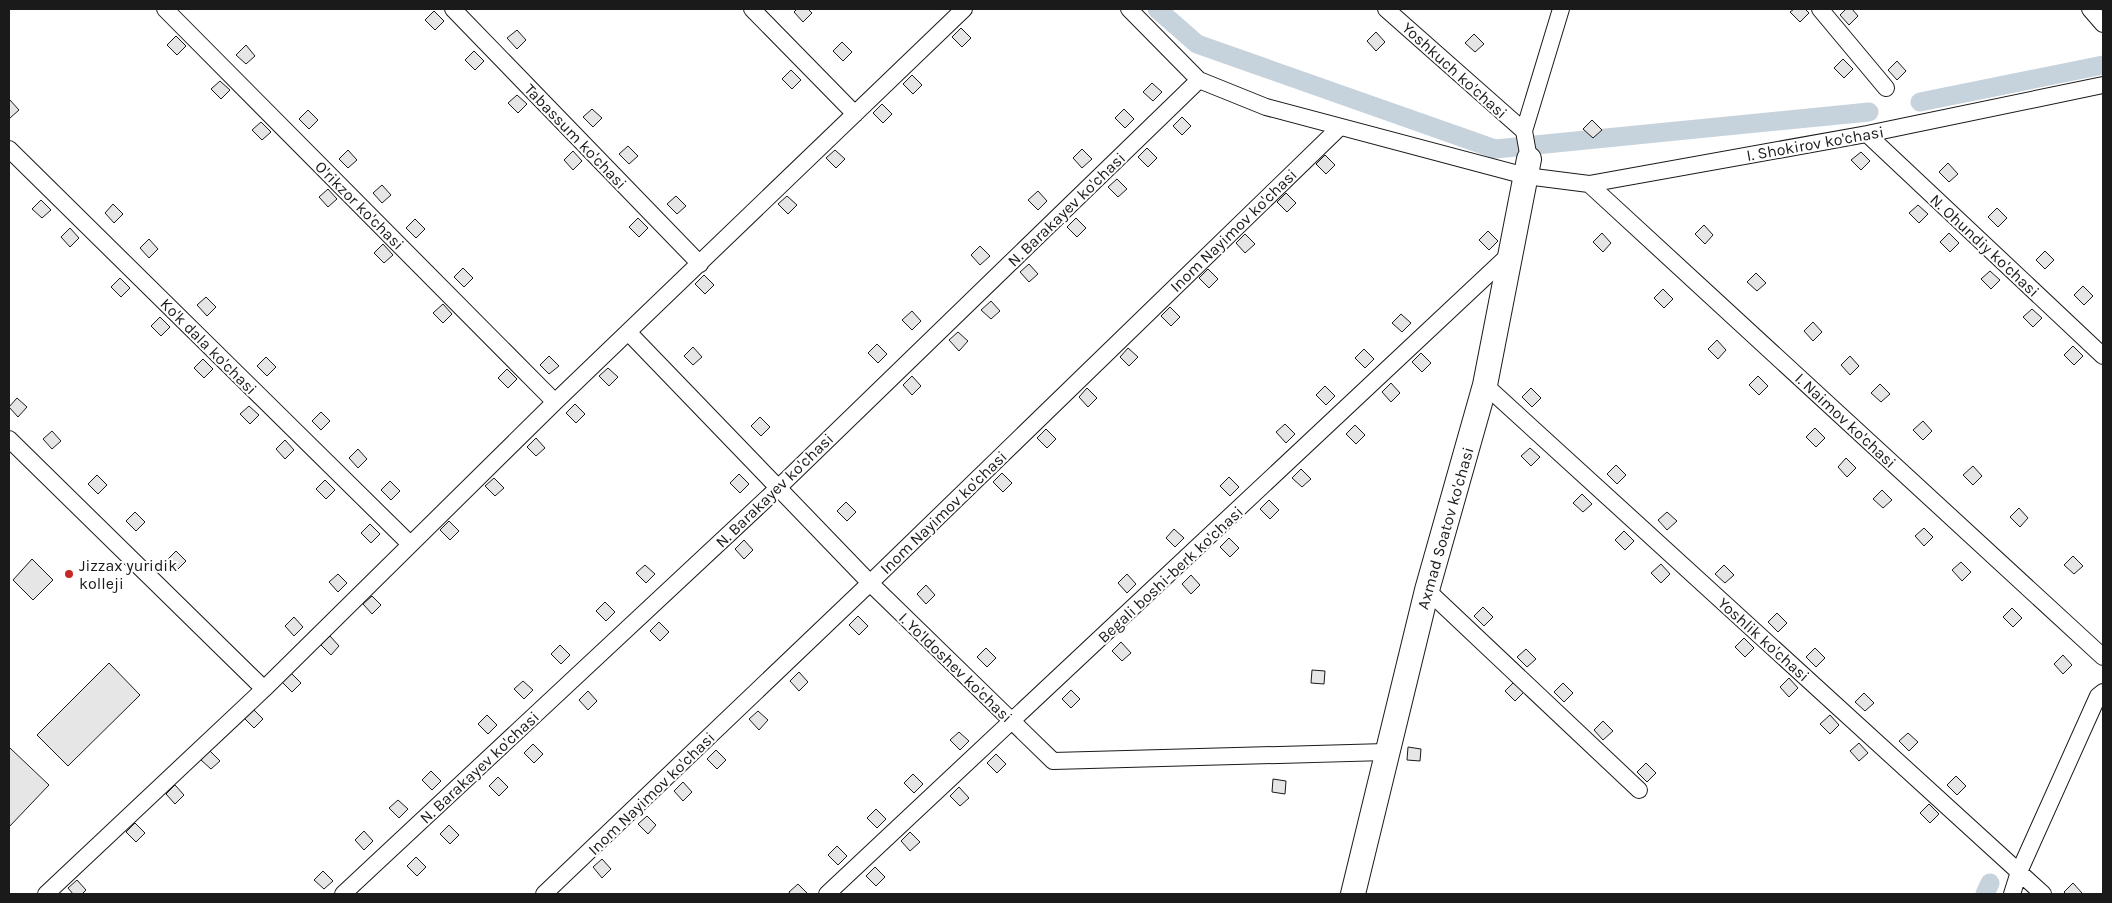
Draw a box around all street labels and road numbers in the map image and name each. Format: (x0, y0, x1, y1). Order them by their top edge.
street label: Yoshkuch ko'chasi (1398, 18, 1511, 123)
street label: Tabassum ko'chasi (521, 80, 631, 193)
street label: I. Shokirov ko'chasi (1745, 122, 1885, 165)
street label: N. Barakayev ko'chasi (1004, 148, 1129, 270)
street label: O'rikzor ko'chasi (311, 157, 408, 254)
street label: Inom Nayimov ko'chasi (1166, 165, 1301, 296)
street label: N. Ohundiy ko'chasi (1926, 190, 2043, 301)
street label: Ko'k dala ko'chasi (156, 294, 261, 399)
street label: I. Naimov ko'chasi (1791, 369, 1900, 472)
street label: N. Barakayev ko'chasi (712, 429, 837, 551)
street label: Axmad Soatov ko'chasi (1413, 445, 1478, 612)
street label: Inom Nayimov ko'chasi (876, 447, 1011, 578)
street label: Begali boshi-berk ko'chasi (1094, 502, 1247, 647)
street label: Yoshlik ko'chasi (1714, 593, 1813, 685)
street label: I. Yo'ldoshev ko'chasi (895, 608, 1016, 726)
street label: N. Barakayev ko'chasi (416, 707, 543, 828)
street label: Inom Nayimov ko'chasi (584, 728, 719, 859)

